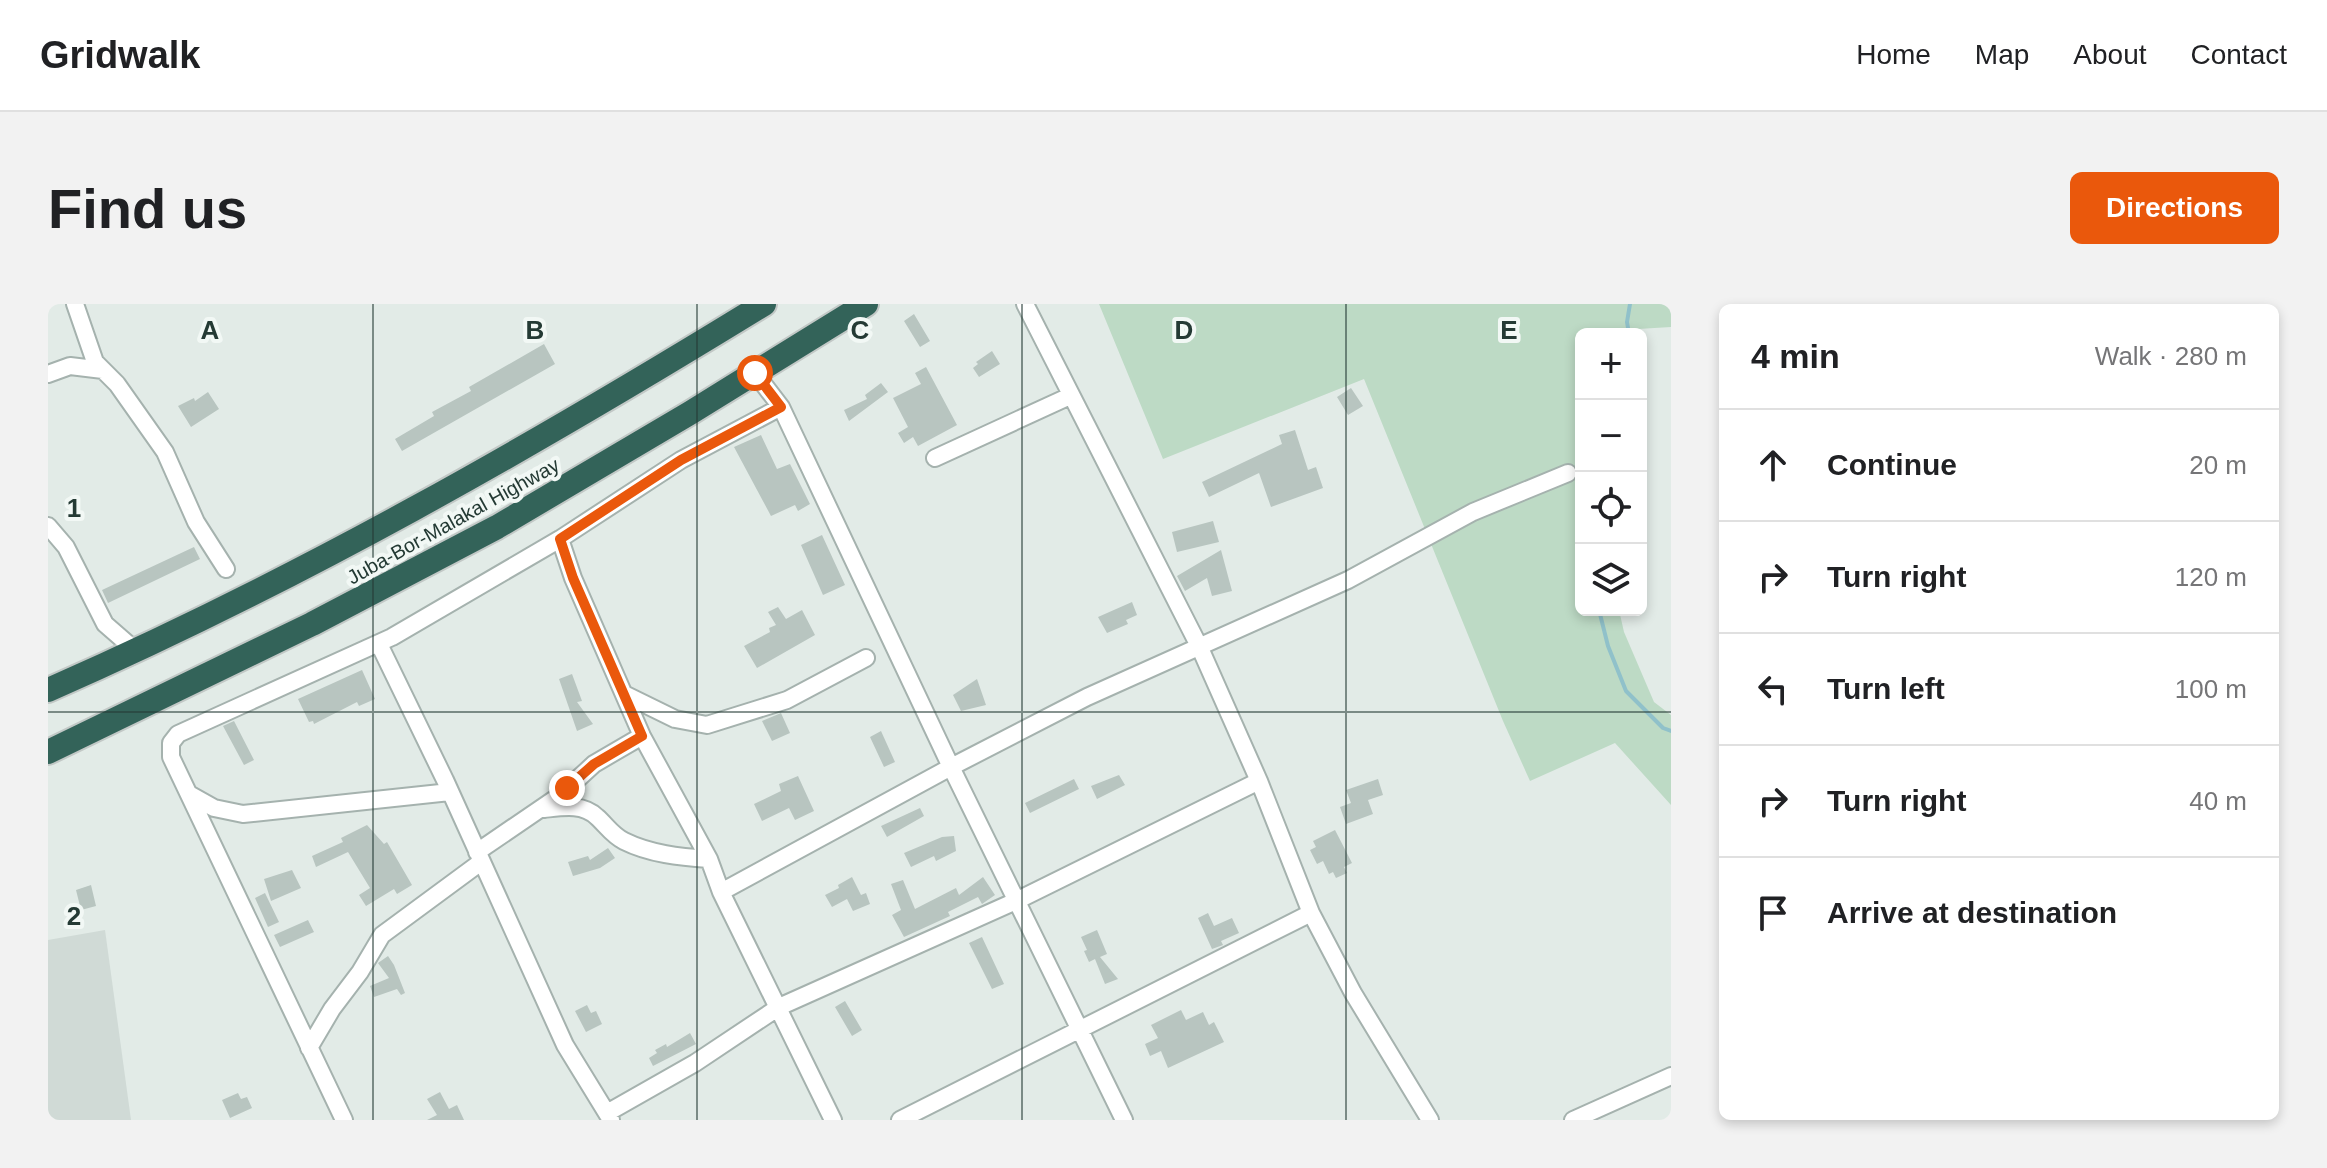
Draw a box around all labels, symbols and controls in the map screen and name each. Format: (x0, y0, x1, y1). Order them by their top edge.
text: Gridwalk (40, 34, 201, 76)
text: Home (1856, 39, 1931, 70)
text: Map (1975, 39, 2029, 70)
text: About (2073, 39, 2147, 70)
text: Contact (2191, 39, 2287, 70)
button: Directions (2070, 172, 2279, 244)
text: Find us (48, 177, 247, 240)
text: A (201, 315, 220, 345)
text: B (526, 315, 544, 345)
text: C (851, 315, 870, 345)
text: D (1175, 315, 1193, 345)
text: E (1500, 315, 1518, 345)
map controls (1575, 328, 1647, 616)
button: + (1575, 328, 1647, 400)
text: 4 min (1751, 337, 1840, 375)
text: Walk · 280 m (2095, 341, 2247, 371)
route start (737, 355, 773, 391)
button: − (1575, 400, 1647, 472)
icon: ahead (1751, 443, 1795, 487)
text: Continue (1827, 448, 1957, 481)
text: 20 m (2189, 450, 2247, 480)
street label: Juba-Bor-Malakal Highway (343, 453, 563, 589)
button: locate (1575, 472, 1647, 544)
text: 1 (67, 493, 81, 523)
button: layers (1575, 544, 1647, 616)
icon: right (1751, 555, 1795, 599)
text: Turn right (1827, 560, 1966, 593)
text: 120 m (2175, 562, 2247, 592)
icon: left (1751, 667, 1795, 711)
text: Turn left (1827, 672, 1945, 705)
text: 100 m (2175, 674, 2247, 704)
route end (549, 770, 585, 806)
icon: right (1751, 779, 1795, 823)
text: Turn right (1827, 784, 1966, 817)
text: 40 m (2189, 786, 2247, 816)
icon: arrive (1751, 891, 1795, 935)
text: Arrive at destination (1827, 896, 2117, 929)
text: 2 (67, 901, 81, 931)

